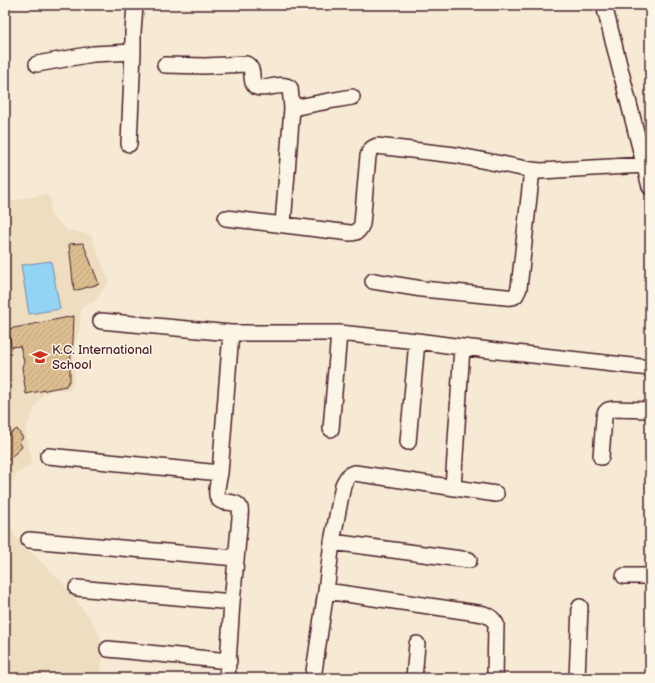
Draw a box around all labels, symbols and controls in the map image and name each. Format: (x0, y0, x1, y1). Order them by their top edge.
place label: K.C. International School (52, 342, 152, 373)
school or university icon: K.C. International School (31, 348, 49, 366)

